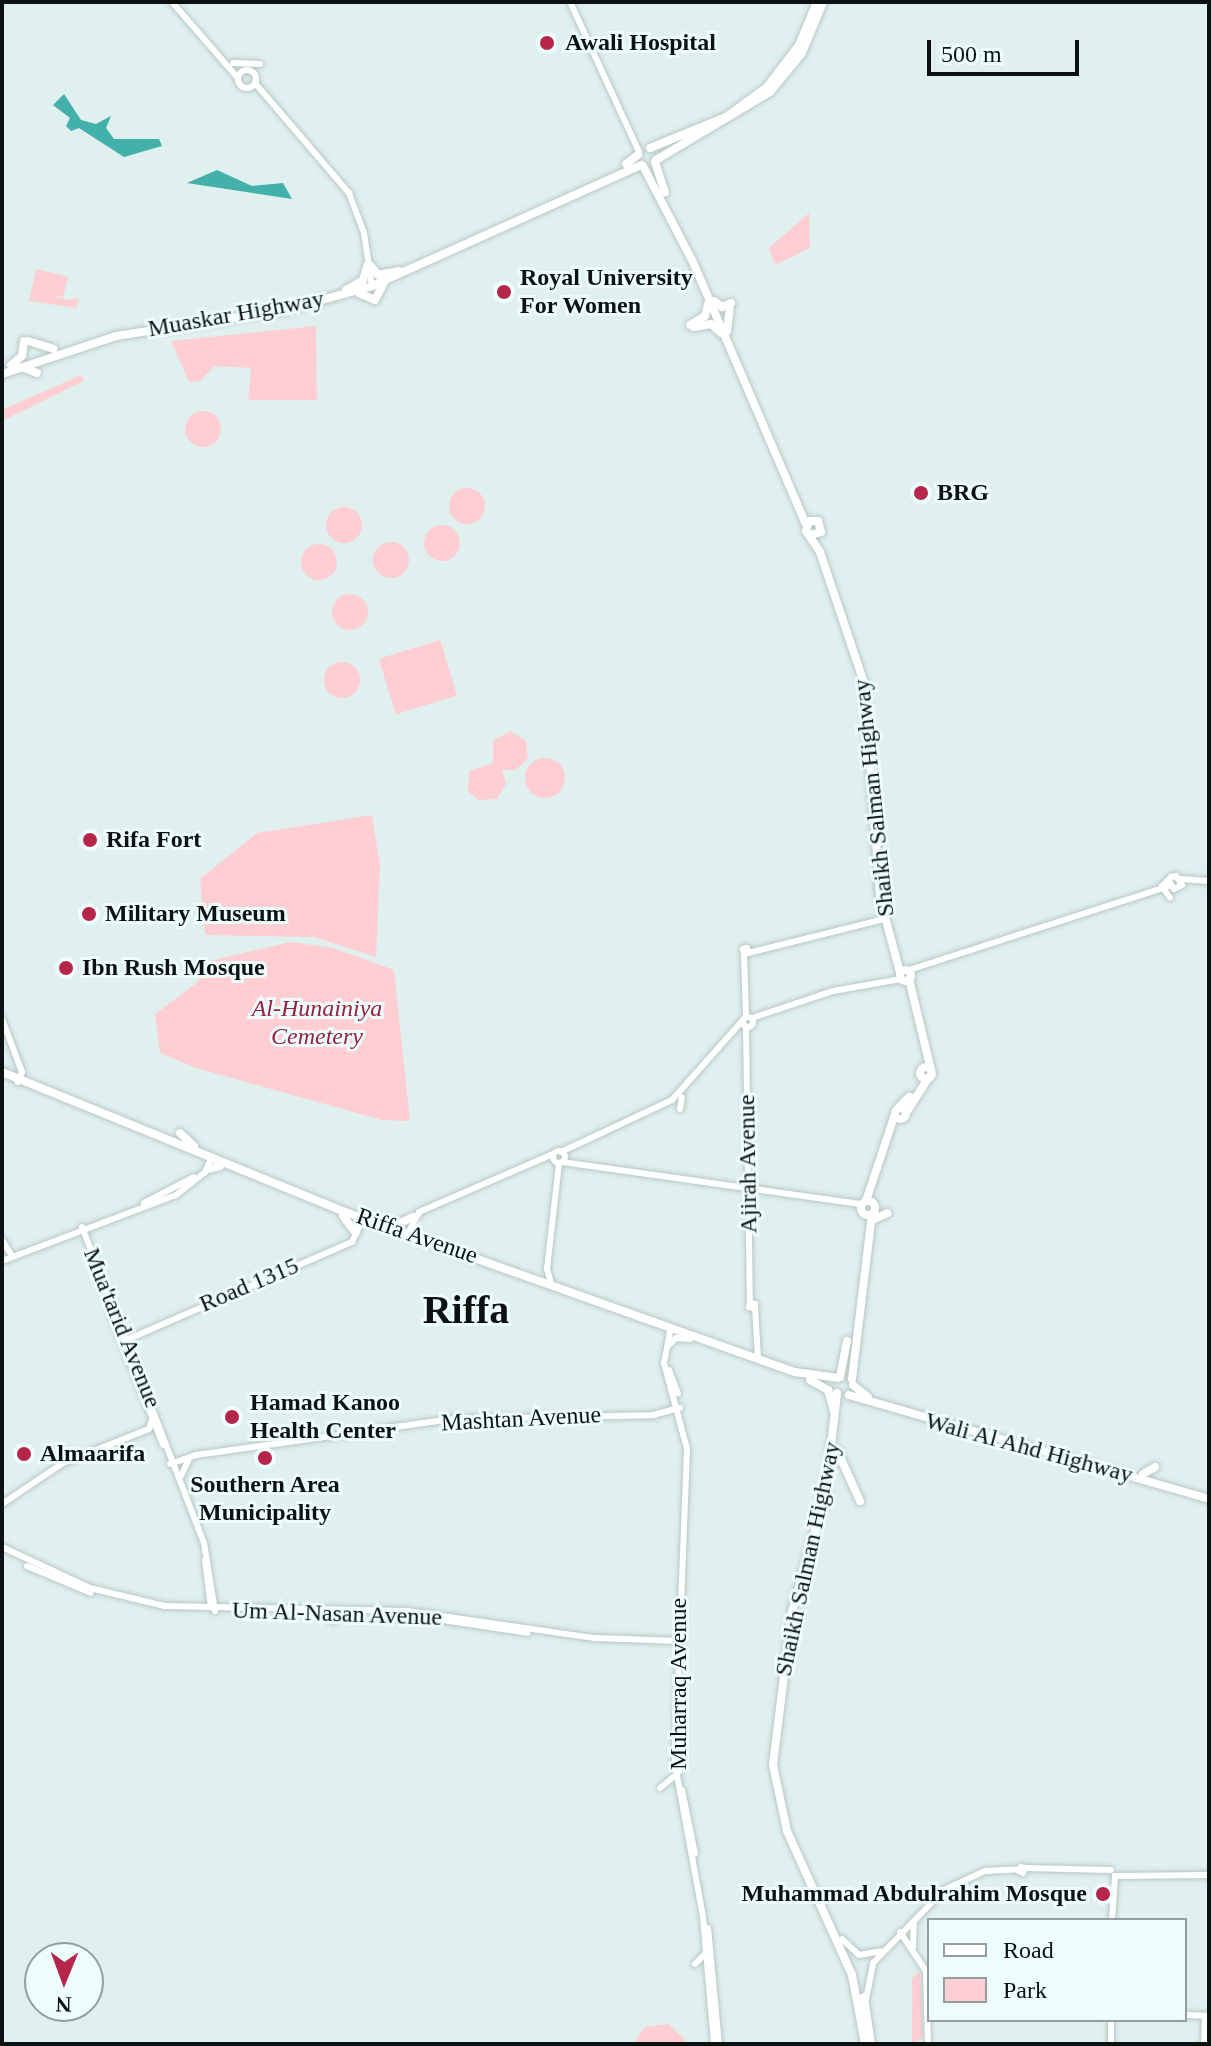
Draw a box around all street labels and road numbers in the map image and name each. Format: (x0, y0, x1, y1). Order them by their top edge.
street label: Muaskar Highway (139, 283, 333, 345)
street label: Shaikh Salman Highway (846, 669, 902, 927)
street label: Ajirah Avenue (732, 1091, 764, 1237)
street label: Riffa Avenue (348, 1200, 486, 1272)
street label: Mua'tarid Avenue (74, 1237, 170, 1419)
street label: Road 1315 (190, 1249, 308, 1321)
street label: Mashtan Avenue (431, 1400, 611, 1438)
street label: Wali Al Ahd Highway (919, 1406, 1139, 1490)
street label: Shaikh Salman Highway (767, 1430, 849, 1688)
street label: Muharraq Avenue (665, 1590, 693, 1778)
street label: Um Al-Nasan Avenue (222, 1596, 452, 1632)

